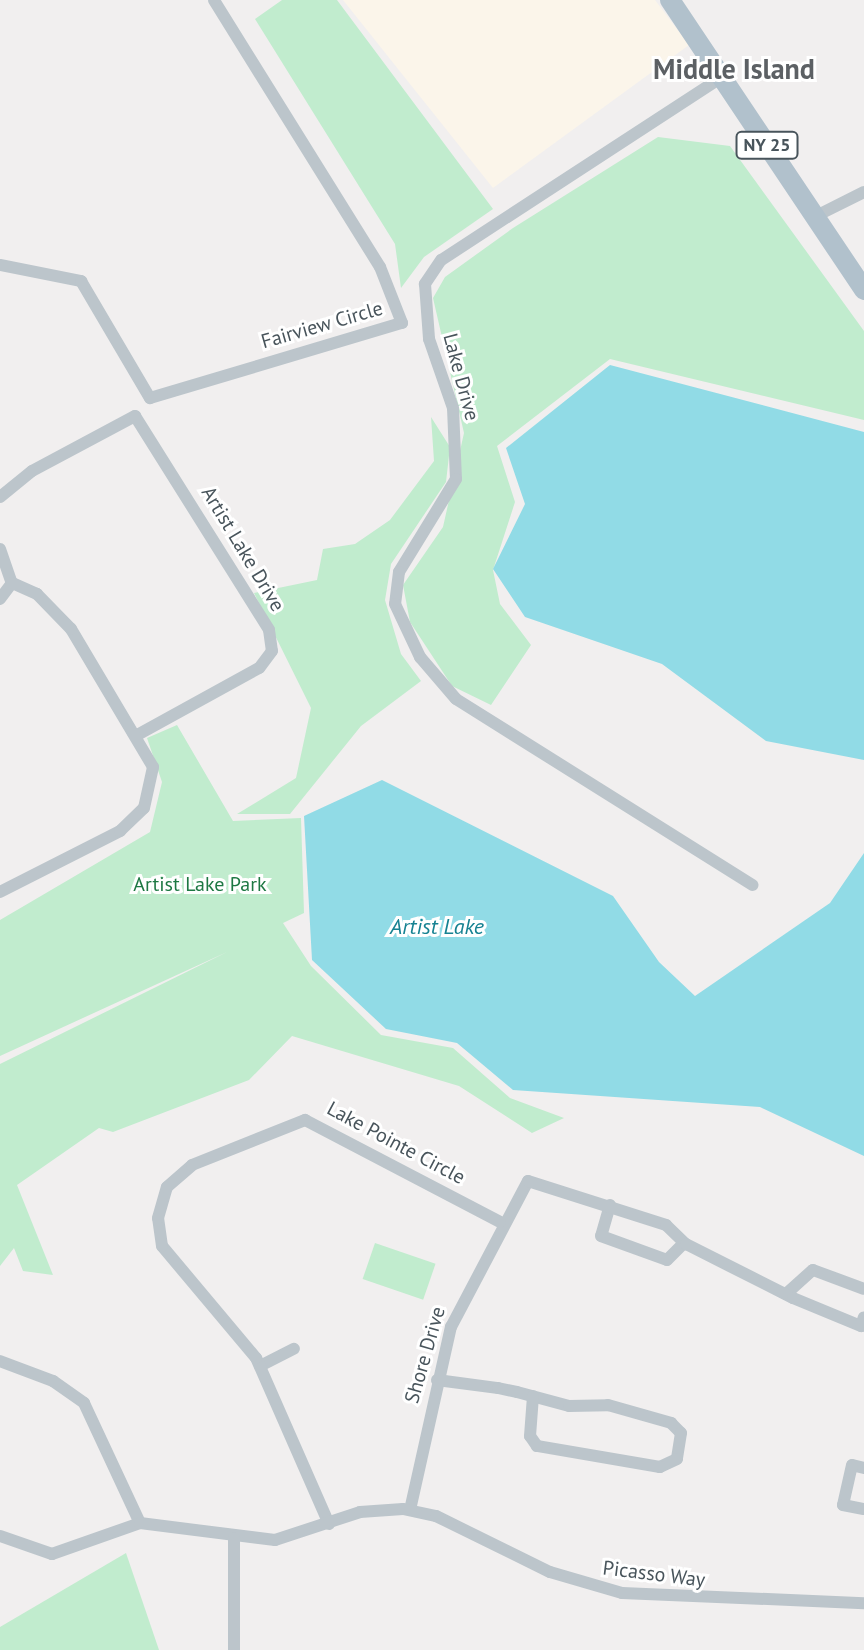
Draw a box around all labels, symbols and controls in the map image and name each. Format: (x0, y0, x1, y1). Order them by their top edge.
district label: Middle Island (653, 52, 815, 86)
road number: NY 25 (735, 131, 799, 159)
street label: Fairview Circle (258, 296, 386, 354)
street label: Lake Drive (438, 331, 484, 423)
street label: Artist Lake Drive (196, 482, 290, 616)
park label: Artist Lake Park (133, 872, 267, 896)
water label: Artist Lake (390, 914, 484, 940)
street label: Lake Pointe Circle (323, 1097, 469, 1189)
street label: Shore Drive (400, 1304, 450, 1406)
street label: Picasso Way (601, 1556, 707, 1592)

